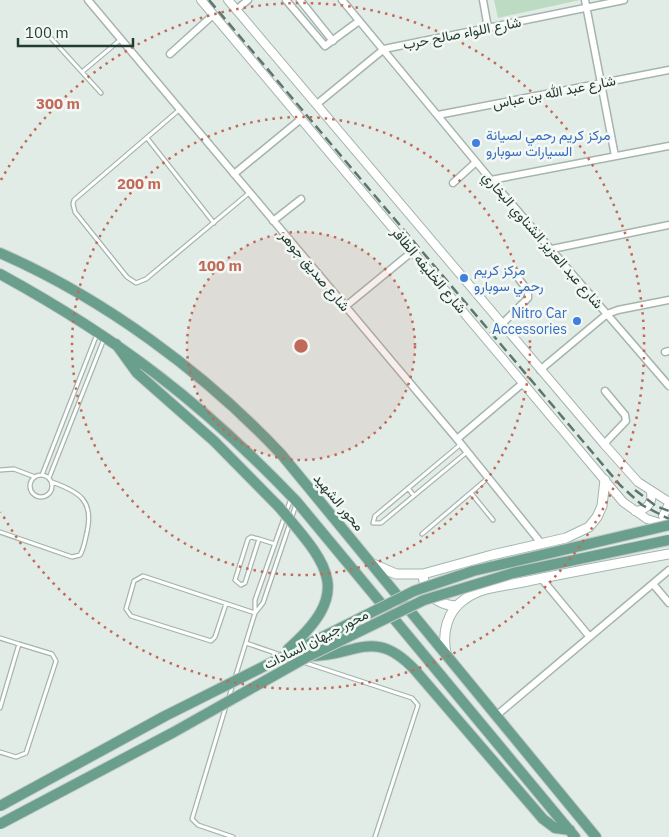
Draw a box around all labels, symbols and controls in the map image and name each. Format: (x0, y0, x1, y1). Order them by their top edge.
street label: شارع اللواء صالح حرب (401, 13, 523, 55)
scale bar (18, 15, 132, 47)
text: 100 m (25, 23, 69, 42)
street label: شارع عبد الله بن عباس (491, 71, 618, 115)
text: 300 m (36, 94, 80, 113)
place label: مركز كريم رحمي لصيانة السيارات سوبارو (486, 126, 610, 160)
marker: مركز كريم رحمي لصيانة السيارات سوبارو (470, 137, 482, 149)
street label: شارع عبد العزيز الشناوي البخاري (476, 168, 607, 314)
text: 200 m (117, 174, 161, 193)
street label: شارع الخليفه الظافر (385, 222, 470, 318)
street label: شارع صديق جوهر (274, 226, 354, 316)
text: 100 m (198, 256, 242, 275)
place label: مركز كريم رحمي سوبارو (474, 261, 544, 298)
marker: مركز كريم رحمي سوبارو (458, 272, 470, 284)
place label: Nitro Car Accessories (492, 304, 567, 338)
marker: Nitro Car Accessories (571, 315, 583, 327)
centre of rings (292, 337, 310, 355)
street label: محور الشهيد (310, 469, 368, 535)
street label: محور جيهان السادات (261, 605, 371, 673)

